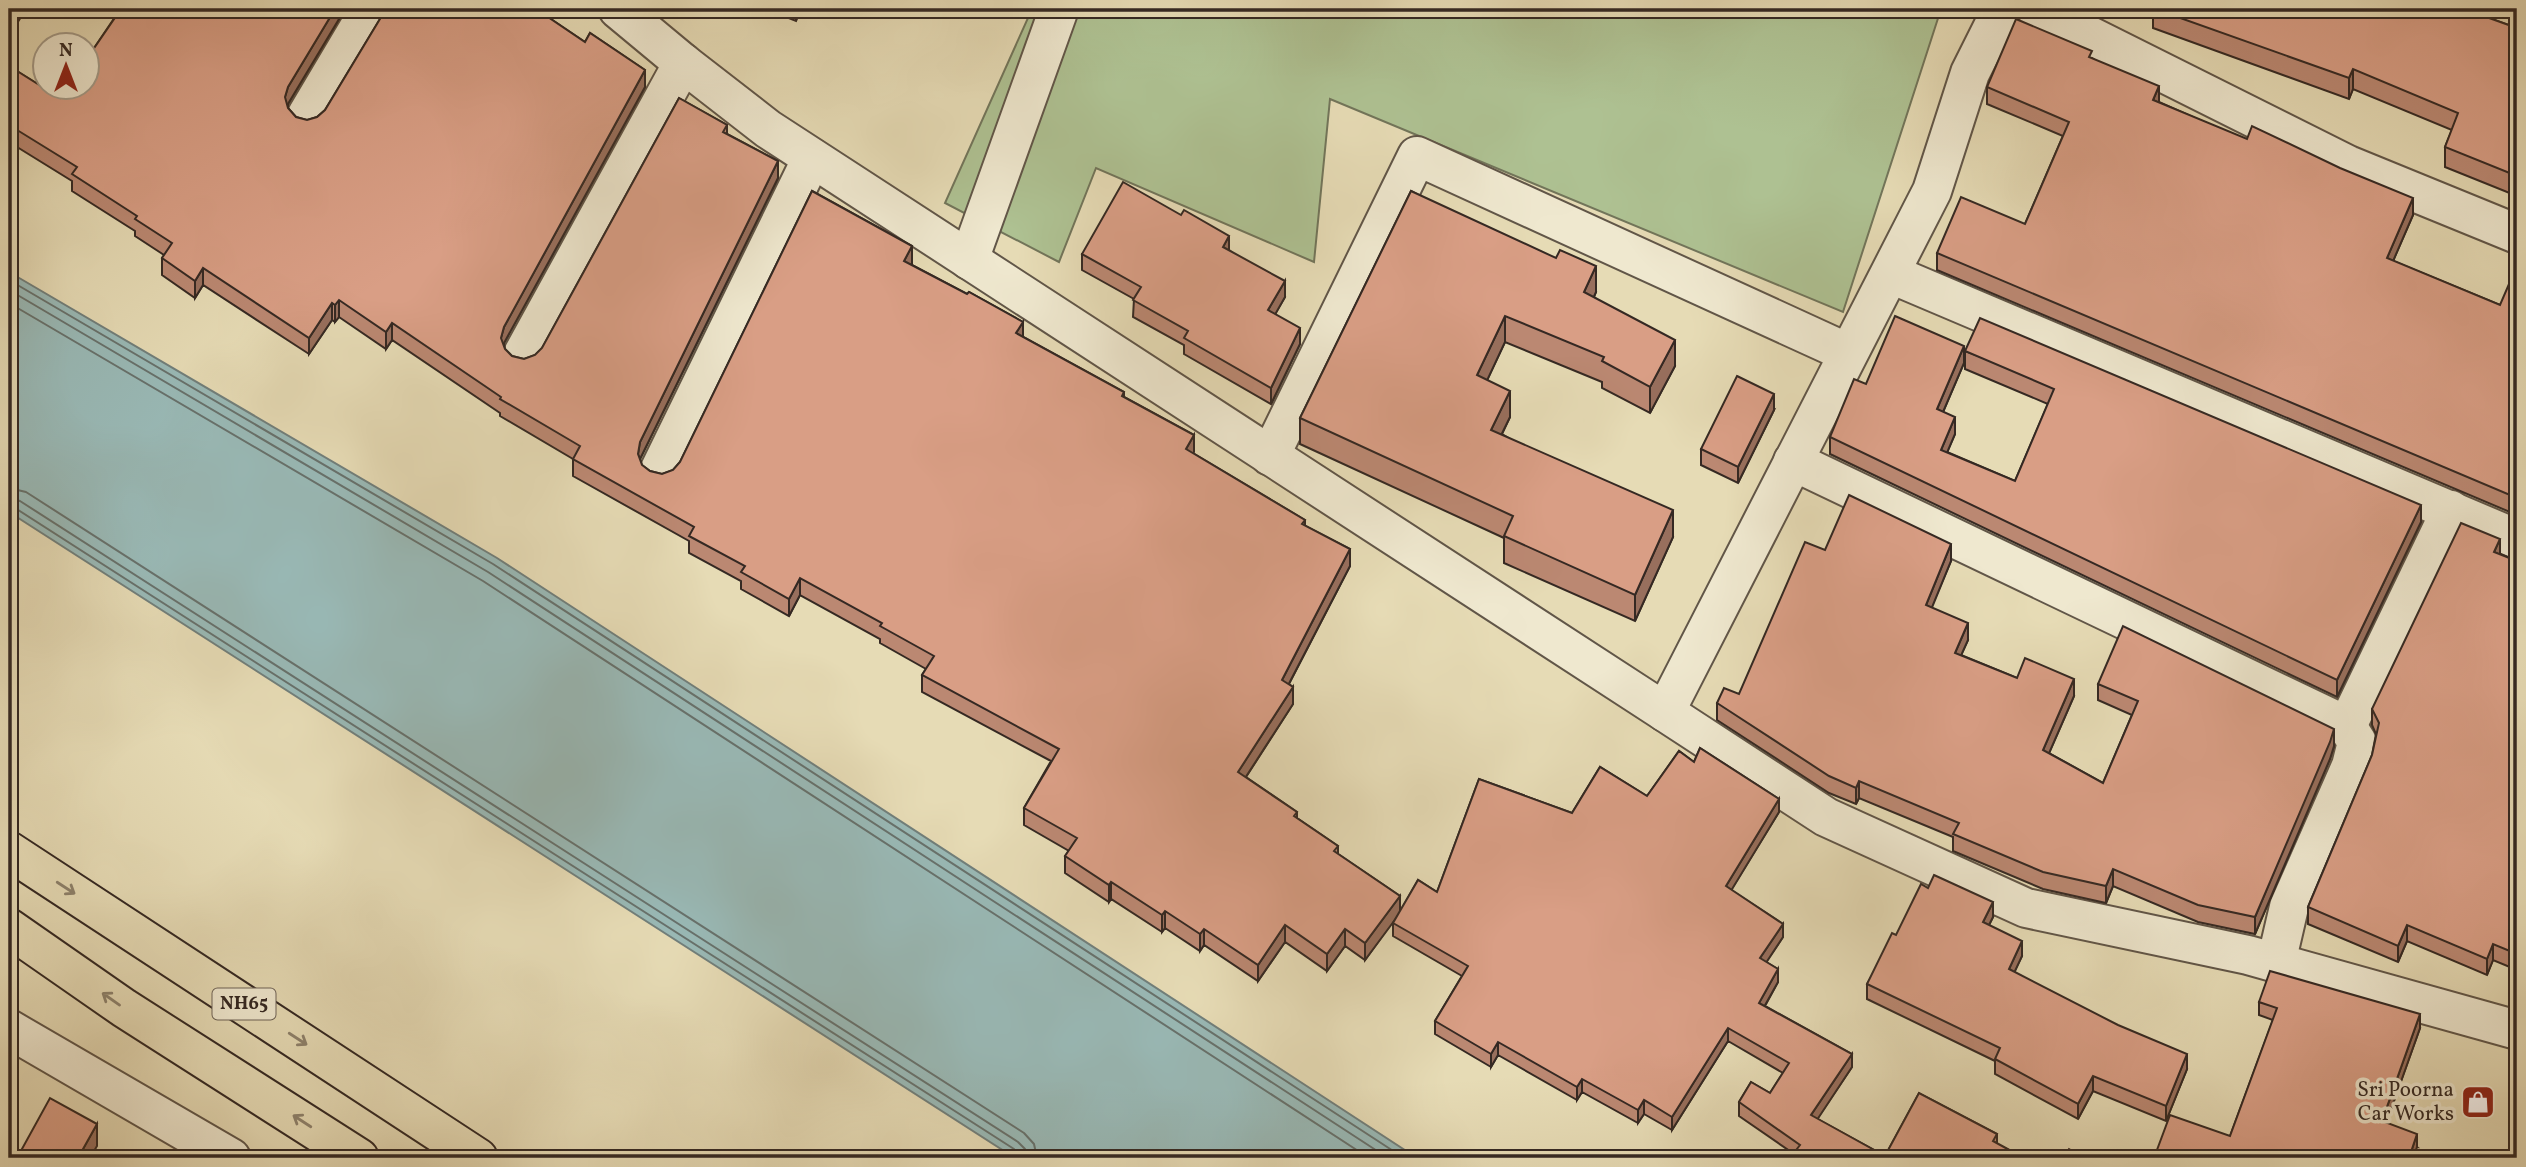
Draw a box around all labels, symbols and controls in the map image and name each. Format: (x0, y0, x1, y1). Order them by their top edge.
north arrow (32, 32, 102, 102)
text: N (59, 38, 73, 64)
one-way arrow (56, 881, 75, 895)
road number: NH65 (212, 988, 276, 1020)
one-way arrow (101, 992, 121, 1006)
one-way arrow (287, 1032, 307, 1046)
place label: Sri Poorna Car Works (2357, 1076, 2454, 1129)
shop icon: Sri Poorna Car Works (2459, 1083, 2497, 1121)
one-way arrow (293, 1114, 312, 1129)

